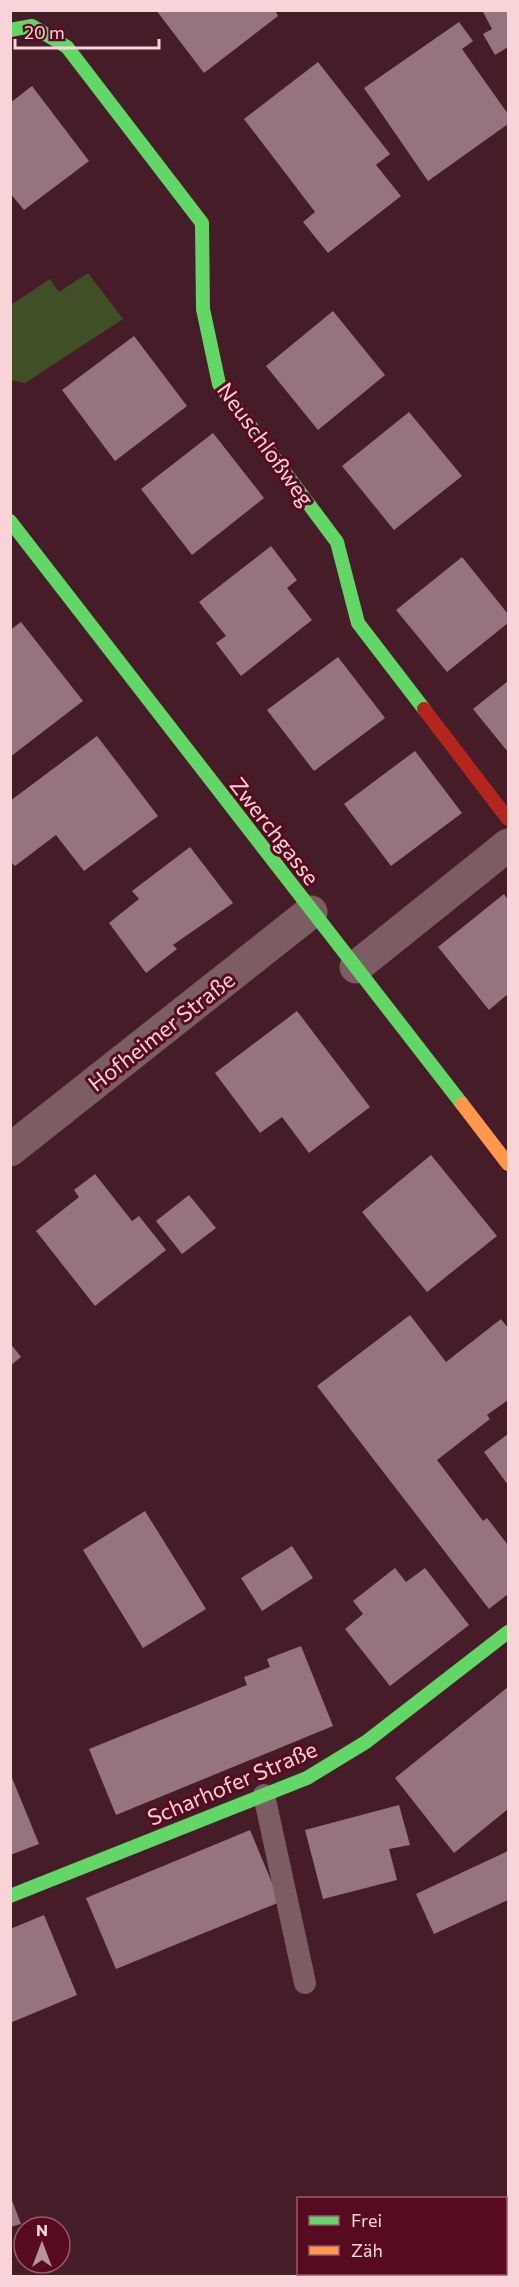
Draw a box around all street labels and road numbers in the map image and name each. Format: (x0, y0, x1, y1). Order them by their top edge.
street label: Neuschloßweg (212, 377, 320, 511)
street label: Zwerchgasse (225, 772, 325, 890)
street label: Hofheimer Straße (82, 965, 240, 1097)
street label: Scharhofer Straße (143, 1735, 321, 1831)

